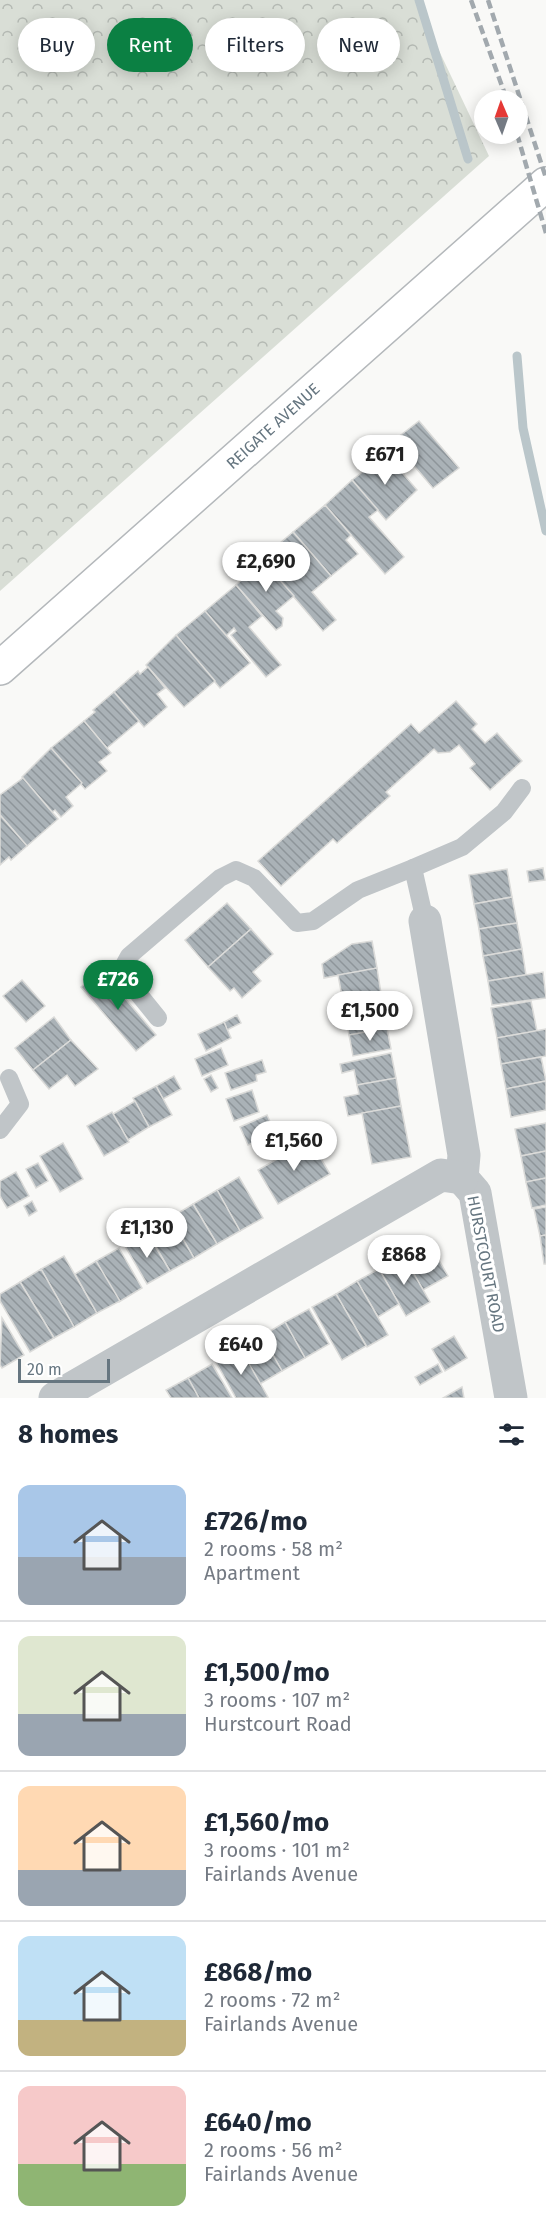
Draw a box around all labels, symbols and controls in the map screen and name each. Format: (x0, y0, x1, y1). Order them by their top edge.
chip: Buy (18, 18, 95, 72)
chip: Rent (107, 18, 193, 72)
chip: Filters (205, 18, 305, 72)
chip: New (317, 18, 400, 72)
north arrow (474, 90, 528, 144)
map controls (474, 90, 528, 144)
street label: REIGATE AVENUE (222, 379, 324, 473)
pin: £671 (349, 435, 421, 486)
text: £671 (365, 442, 405, 466)
pin: £2,690 (217, 542, 315, 593)
text: £2,690 (236, 549, 296, 573)
pin: £726 (82, 960, 154, 1011)
text: £726 (97, 967, 139, 991)
pin: £1,500 (321, 991, 419, 1042)
text: £1,500 (341, 998, 399, 1022)
pin: £1,560 (245, 1121, 343, 1172)
text: £1,560 (265, 1128, 323, 1152)
street label: HURSTCOURT ROAD (463, 1194, 509, 1334)
pin: £1,130 (98, 1208, 196, 1259)
text: £1,130 (120, 1215, 174, 1239)
pin: £868 (368, 1235, 440, 1286)
text: £868 (382, 1242, 426, 1266)
pin: £640 (205, 1325, 277, 1376)
text: £640 (219, 1332, 263, 1356)
scale bar (18, 1356, 110, 1384)
text: 20 m (27, 1360, 62, 1379)
icon: filters (495, 1418, 528, 1451)
text: 8 homes (18, 1419, 118, 1450)
text: £726/mo (204, 1506, 307, 1537)
icon: home (66, 1509, 138, 1581)
text: 2 rooms · 58 m² (204, 1537, 343, 1561)
text: Apartment (204, 1561, 300, 1585)
text: £1,500/mo (204, 1657, 330, 1688)
icon: home (66, 1660, 138, 1732)
text: 3 rooms · 107 m² (204, 1688, 350, 1712)
text: Hurstcourt Road (204, 1712, 352, 1736)
text: £1,560/mo (204, 1807, 329, 1838)
icon: home (66, 1810, 138, 1882)
text: 3 rooms · 101 m² (204, 1838, 350, 1862)
text: Fairlands Avenue (204, 1862, 358, 1886)
text: £868/mo (204, 1957, 312, 1988)
icon: home (66, 1960, 138, 2032)
text: 2 rooms · 72 m² (204, 1988, 340, 2012)
text: Fairlands Avenue (204, 2012, 358, 2036)
text: £640/mo (204, 2107, 312, 2138)
icon: home (66, 2110, 138, 2182)
text: 2 rooms · 56 m² (204, 2138, 343, 2162)
text: Fairlands Avenue (204, 2162, 358, 2186)

